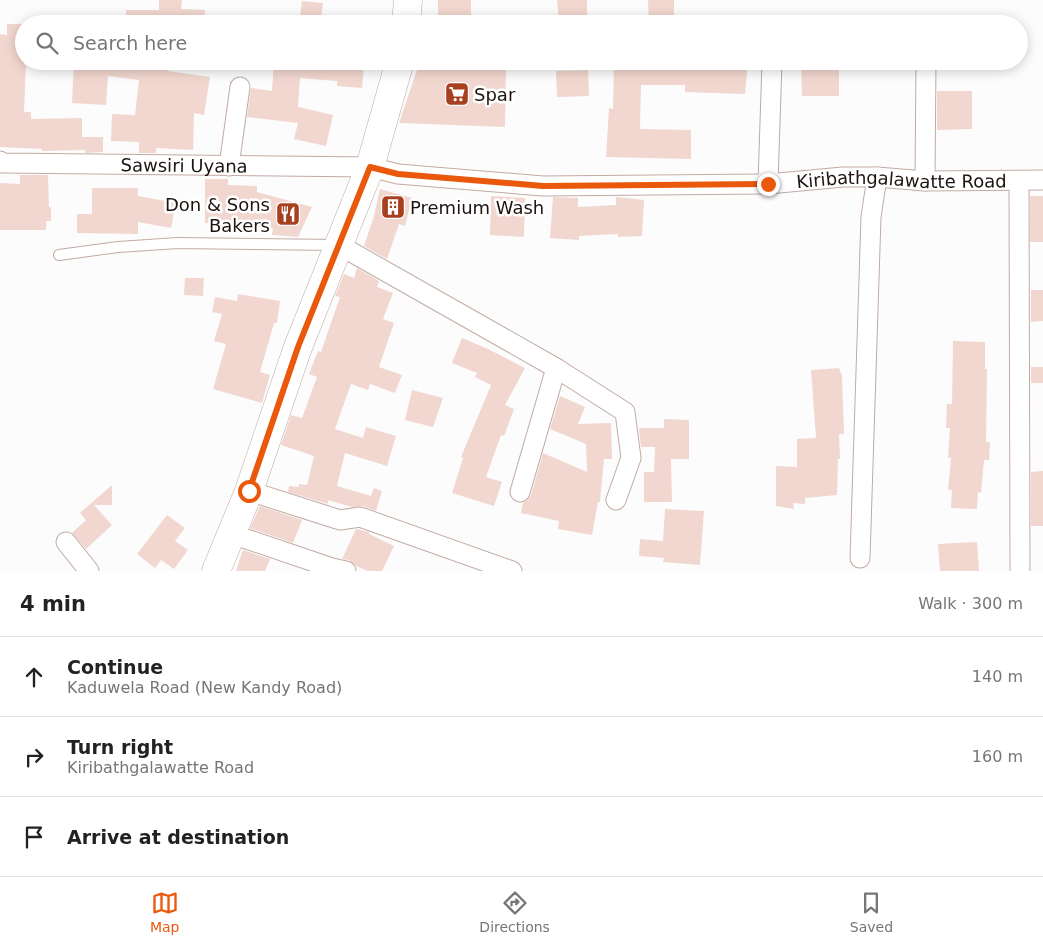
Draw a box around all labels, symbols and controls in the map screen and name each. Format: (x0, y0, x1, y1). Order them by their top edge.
search box (15, 15, 1028, 70)
icon: search (33, 29, 61, 57)
text: Search here (73, 32, 187, 54)
supermarket icon: Spar (444, 81, 470, 107)
place label: Spar (474, 84, 516, 105)
street label: Sawsiri Uyana (121, 154, 248, 176)
street label: Kiribathgalawatte Road (795, 166, 1007, 192)
route end (757, 173, 780, 196)
place label: Don & Sons Bakers (165, 194, 270, 236)
building icon: Premium Wash (380, 194, 406, 220)
place label: Premium Wash (410, 197, 544, 218)
restaurant icon: Don & Sons Bakers (275, 201, 301, 227)
route start (238, 480, 261, 503)
text: 4 min (20, 592, 86, 616)
text: Walk · 300 m (918, 594, 1023, 613)
text: Continue (67, 656, 163, 678)
icon: ahead (20, 663, 48, 691)
text: 140 m (972, 667, 1023, 686)
text: Kaduwela Road (New Kandy Road) (67, 678, 342, 697)
text: Turn right (67, 736, 173, 758)
icon: right (20, 743, 48, 771)
text: 160 m (972, 747, 1023, 766)
text: Kiribathgalawatte Road (67, 758, 254, 777)
icon: arrive (20, 823, 48, 851)
text: Arrive at destination (67, 826, 289, 848)
tab: Map (150, 889, 179, 935)
tab: Directions (479, 889, 550, 935)
tab: Saved (850, 889, 893, 935)

